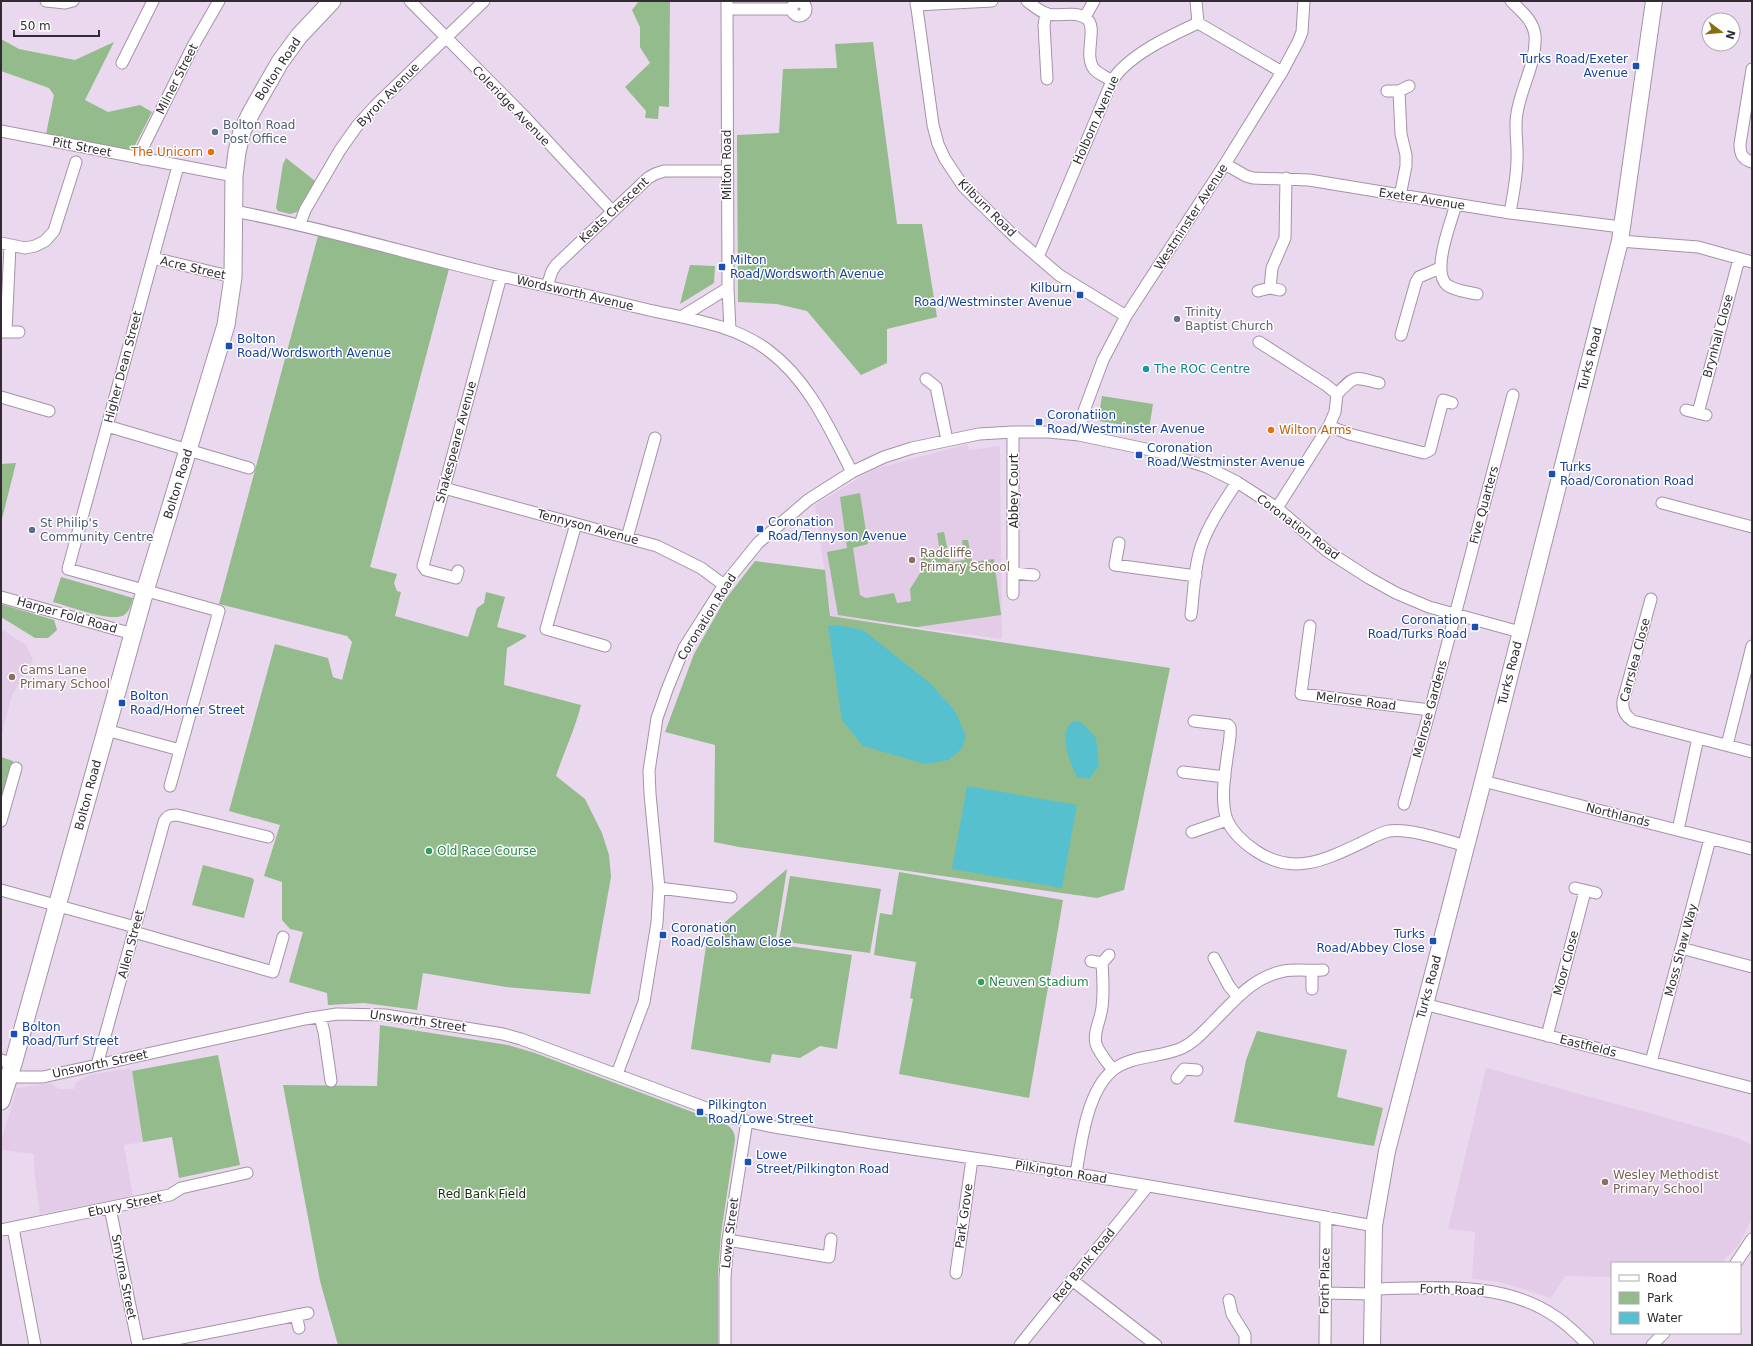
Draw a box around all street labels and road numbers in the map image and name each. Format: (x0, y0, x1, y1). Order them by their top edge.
street label: Bolton Road (252, 35, 304, 103)
street label: Milner Street (153, 41, 201, 117)
street label: Byron Avenue (354, 60, 422, 130)
street label: Coleridge Avenue (469, 63, 553, 149)
street label: Holborn Avenue (1070, 74, 1122, 166)
street label: Milton Road (720, 130, 734, 200)
street label: Pitt Street (51, 134, 113, 160)
street label: Westminster Avenue (1151, 161, 1231, 273)
street label: Keats Crescent (576, 174, 652, 246)
street label: Kilburn Road (955, 176, 1019, 240)
street label: Exeter Avenue (1378, 185, 1466, 213)
street label: Acre Street (159, 254, 227, 282)
street label: Wordsworth Avenue (515, 273, 635, 313)
street label: Brynhall Close (1700, 293, 1736, 379)
street label: Higher Dean Street (101, 309, 145, 425)
street label: Turks Road (1575, 326, 1605, 393)
street label: Shakespeare Avenue (433, 380, 479, 504)
street label: Bolton Road (161, 447, 195, 521)
street label: Abbey Court (1007, 453, 1021, 528)
street label: Five Quarters (1467, 464, 1501, 546)
street label: Coronation Road (1254, 491, 1342, 563)
street label: Tennyson Avenue (535, 506, 640, 547)
street label: Coronation Road (675, 571, 739, 663)
street label: Harper Fold Road (15, 594, 119, 636)
street label: Carrslea Close (1617, 617, 1653, 703)
street label: Turks Road (1495, 640, 1525, 707)
street label: Melrose Gardens (1410, 659, 1450, 759)
street label: Melrose Road (1315, 689, 1397, 713)
street label: Bolton Road (72, 758, 104, 832)
street label: Northlands (1584, 800, 1652, 830)
street label: Moss Shaw Way (1662, 902, 1700, 998)
street label: Allen Street (115, 908, 147, 980)
street label: Moor Close (1551, 929, 1581, 997)
street label: Turks Road (1414, 954, 1444, 1021)
street label: Unsworth Street (369, 1007, 467, 1035)
street label: Eastfields (1558, 1032, 1618, 1060)
street label: Unsworth Street (51, 1047, 149, 1081)
street label: Pilkington Road (1014, 1158, 1108, 1186)
street label: Park Grove (953, 1183, 975, 1249)
street label: Ebury Street (87, 1190, 163, 1220)
street label: Lowe Street (719, 1196, 741, 1269)
street label: Red Bank Road (1050, 1225, 1118, 1305)
street label: Smyrna Street (109, 1233, 139, 1321)
street label: Forth Place (1317, 1247, 1333, 1315)
street label: Forth Road (1419, 1282, 1485, 1298)

